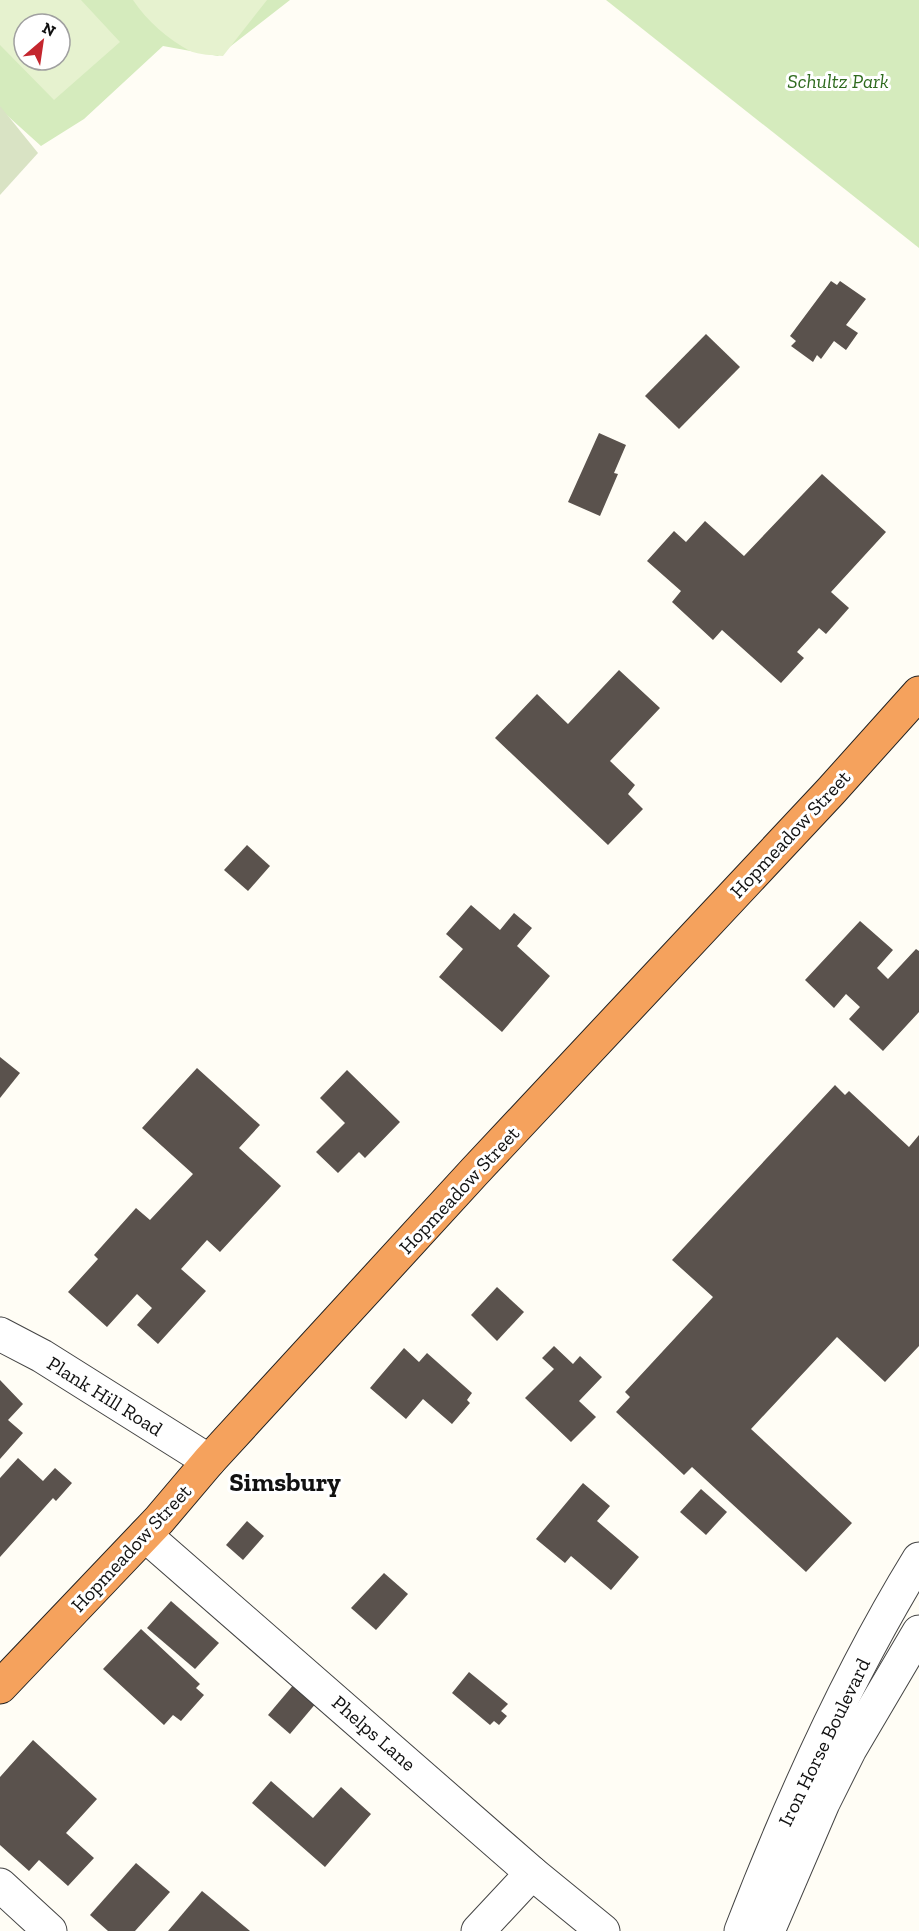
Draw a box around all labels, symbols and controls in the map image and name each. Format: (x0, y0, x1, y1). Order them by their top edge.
north arrow (12, 12, 72, 72)
text: N (39, 18, 59, 41)
park label: Schultz Park (787, 69, 889, 93)
street label: Hopmeadow Street (725, 765, 856, 903)
street label: Hopmeadow Street (394, 1121, 525, 1259)
street label: Plank Hill Road (43, 1351, 167, 1441)
district label: Simsbury (229, 1466, 341, 1498)
street label: Hopmeadow Street (66, 1479, 197, 1617)
street label: Iron Horse Boulevard (773, 1654, 875, 1830)
street label: Phelps Lane (327, 1690, 421, 1776)

